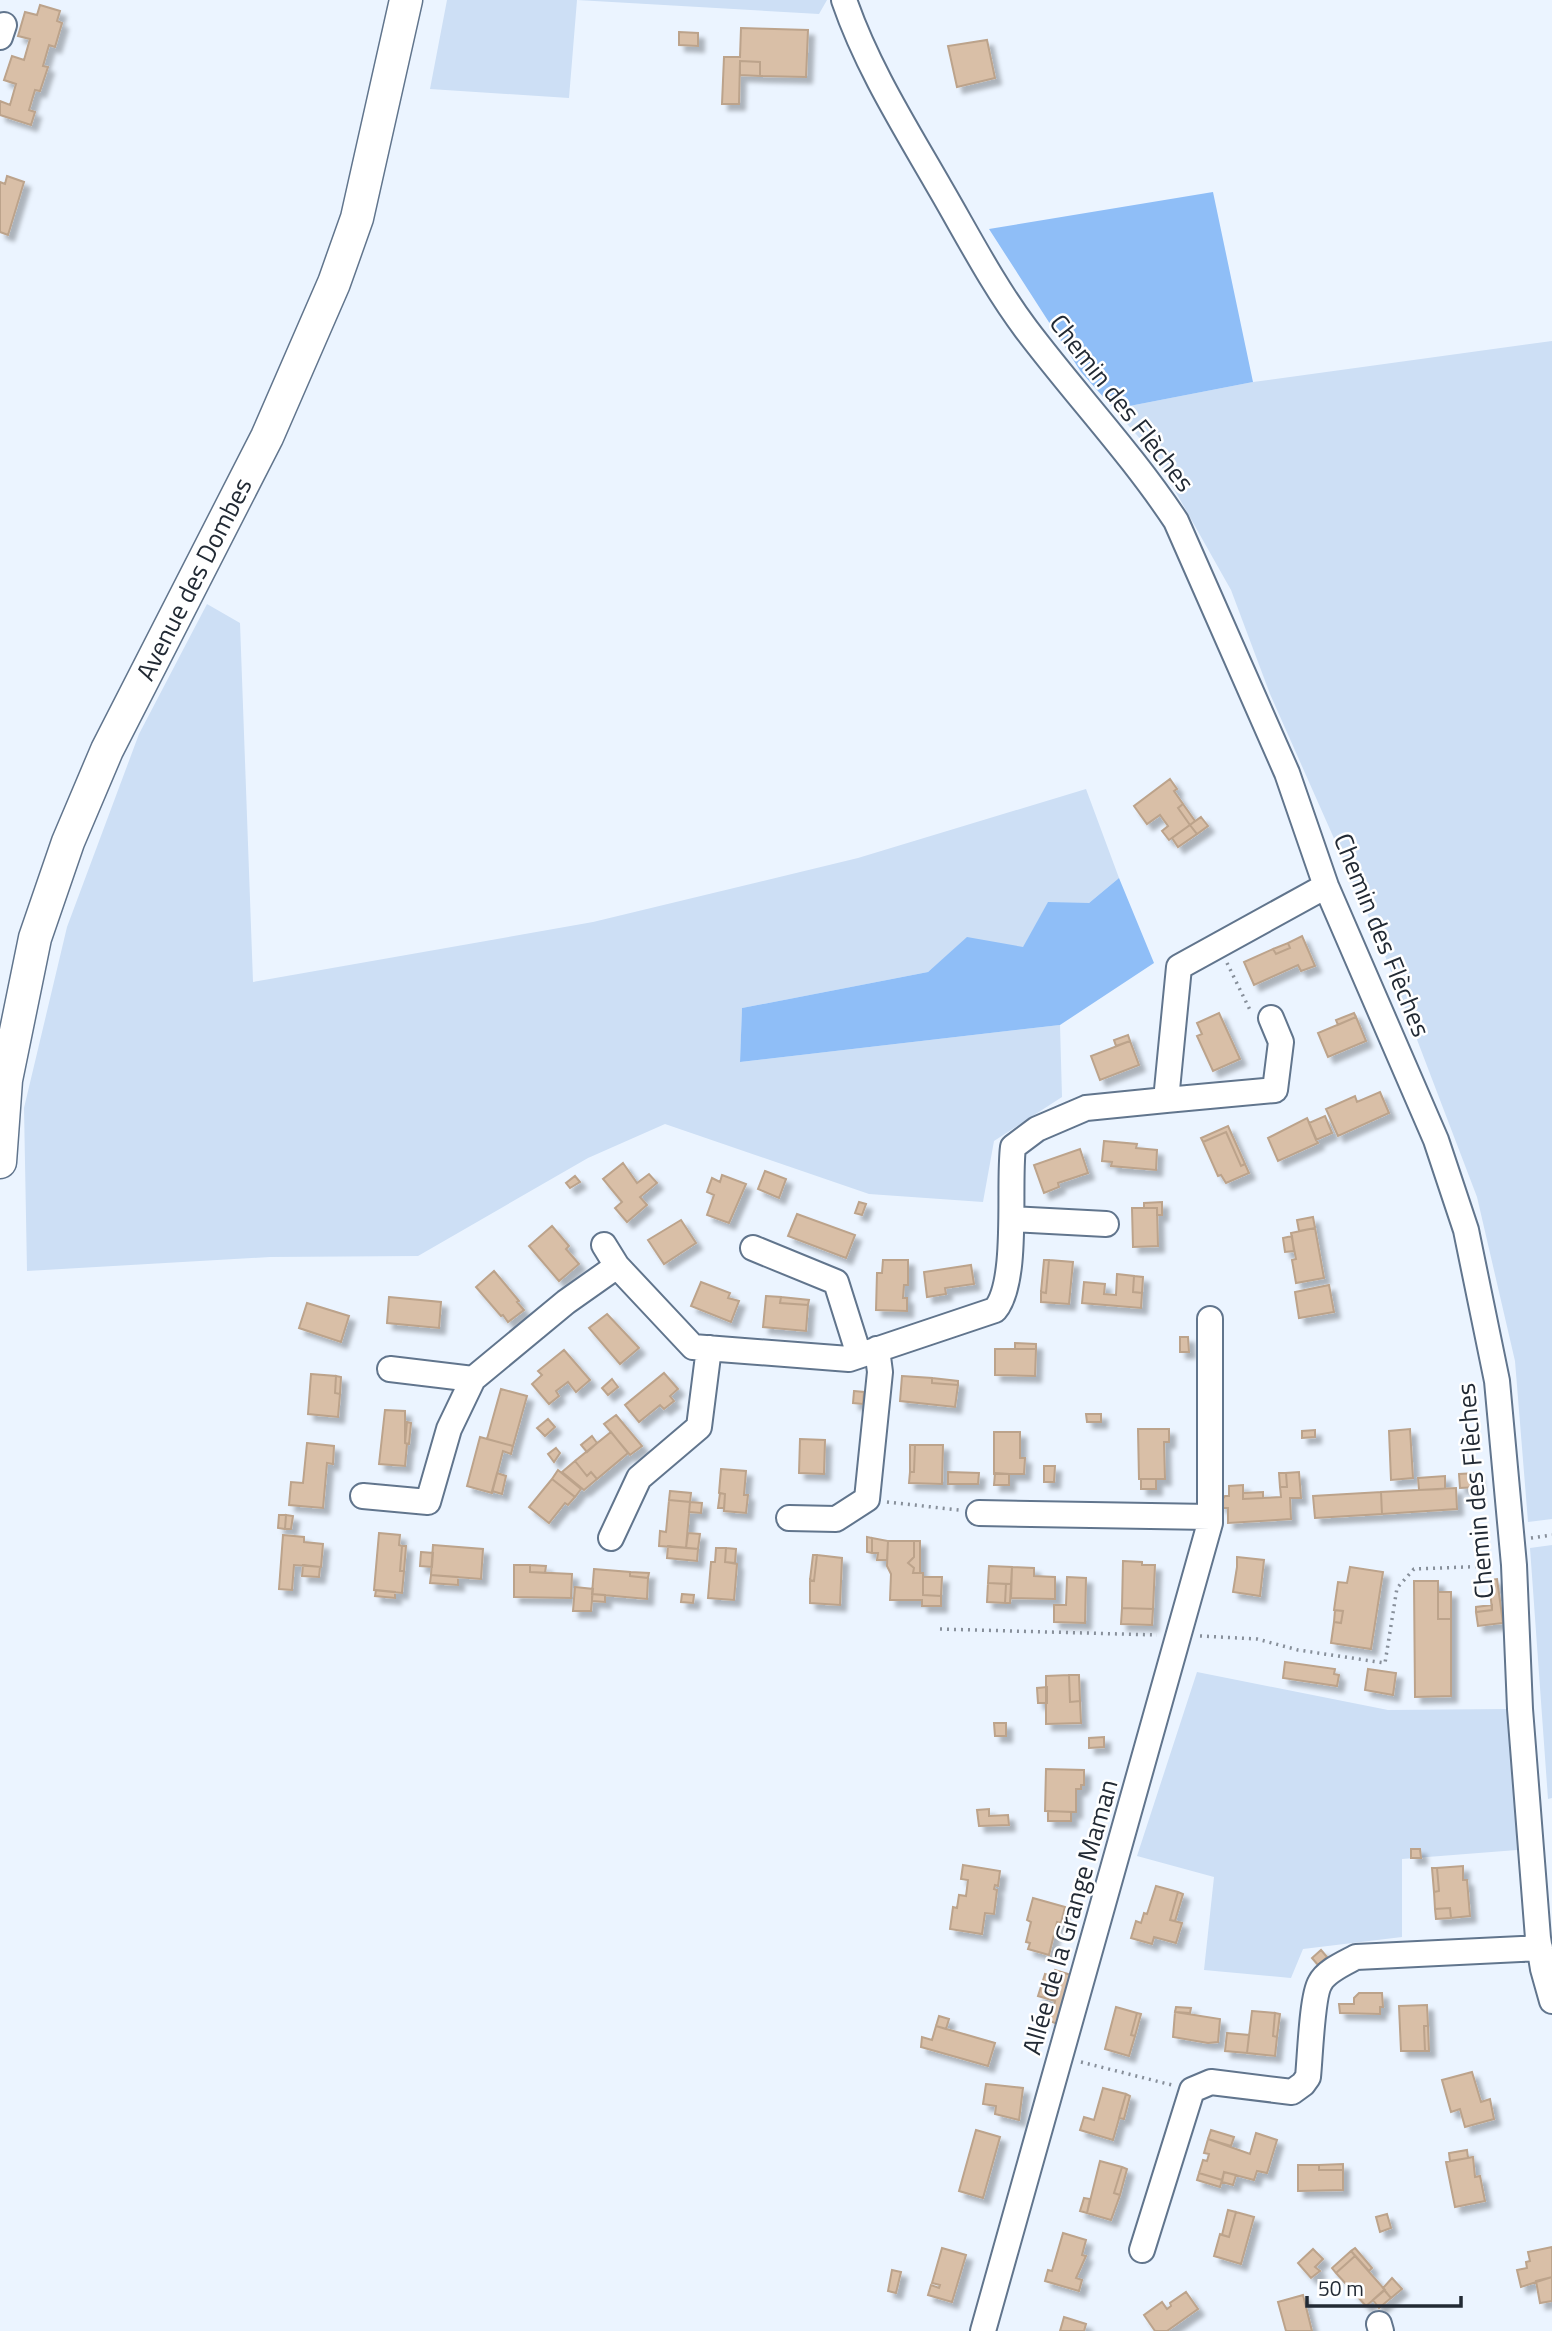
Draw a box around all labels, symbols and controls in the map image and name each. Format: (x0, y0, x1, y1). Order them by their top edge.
street label: Chemin des Flèches (1040, 305, 1204, 500)
street label: Avenue des Dombes (126, 471, 262, 687)
street label: Chemin des Flèches (1324, 827, 1441, 1042)
street label: Chemin des Flèches (1446, 1382, 1503, 1601)
street label: Allée de la Grange Maman (1012, 1775, 1127, 2059)
scale bar (1307, 2264, 1461, 2308)
text: 50 m (1318, 2272, 1364, 2304)

